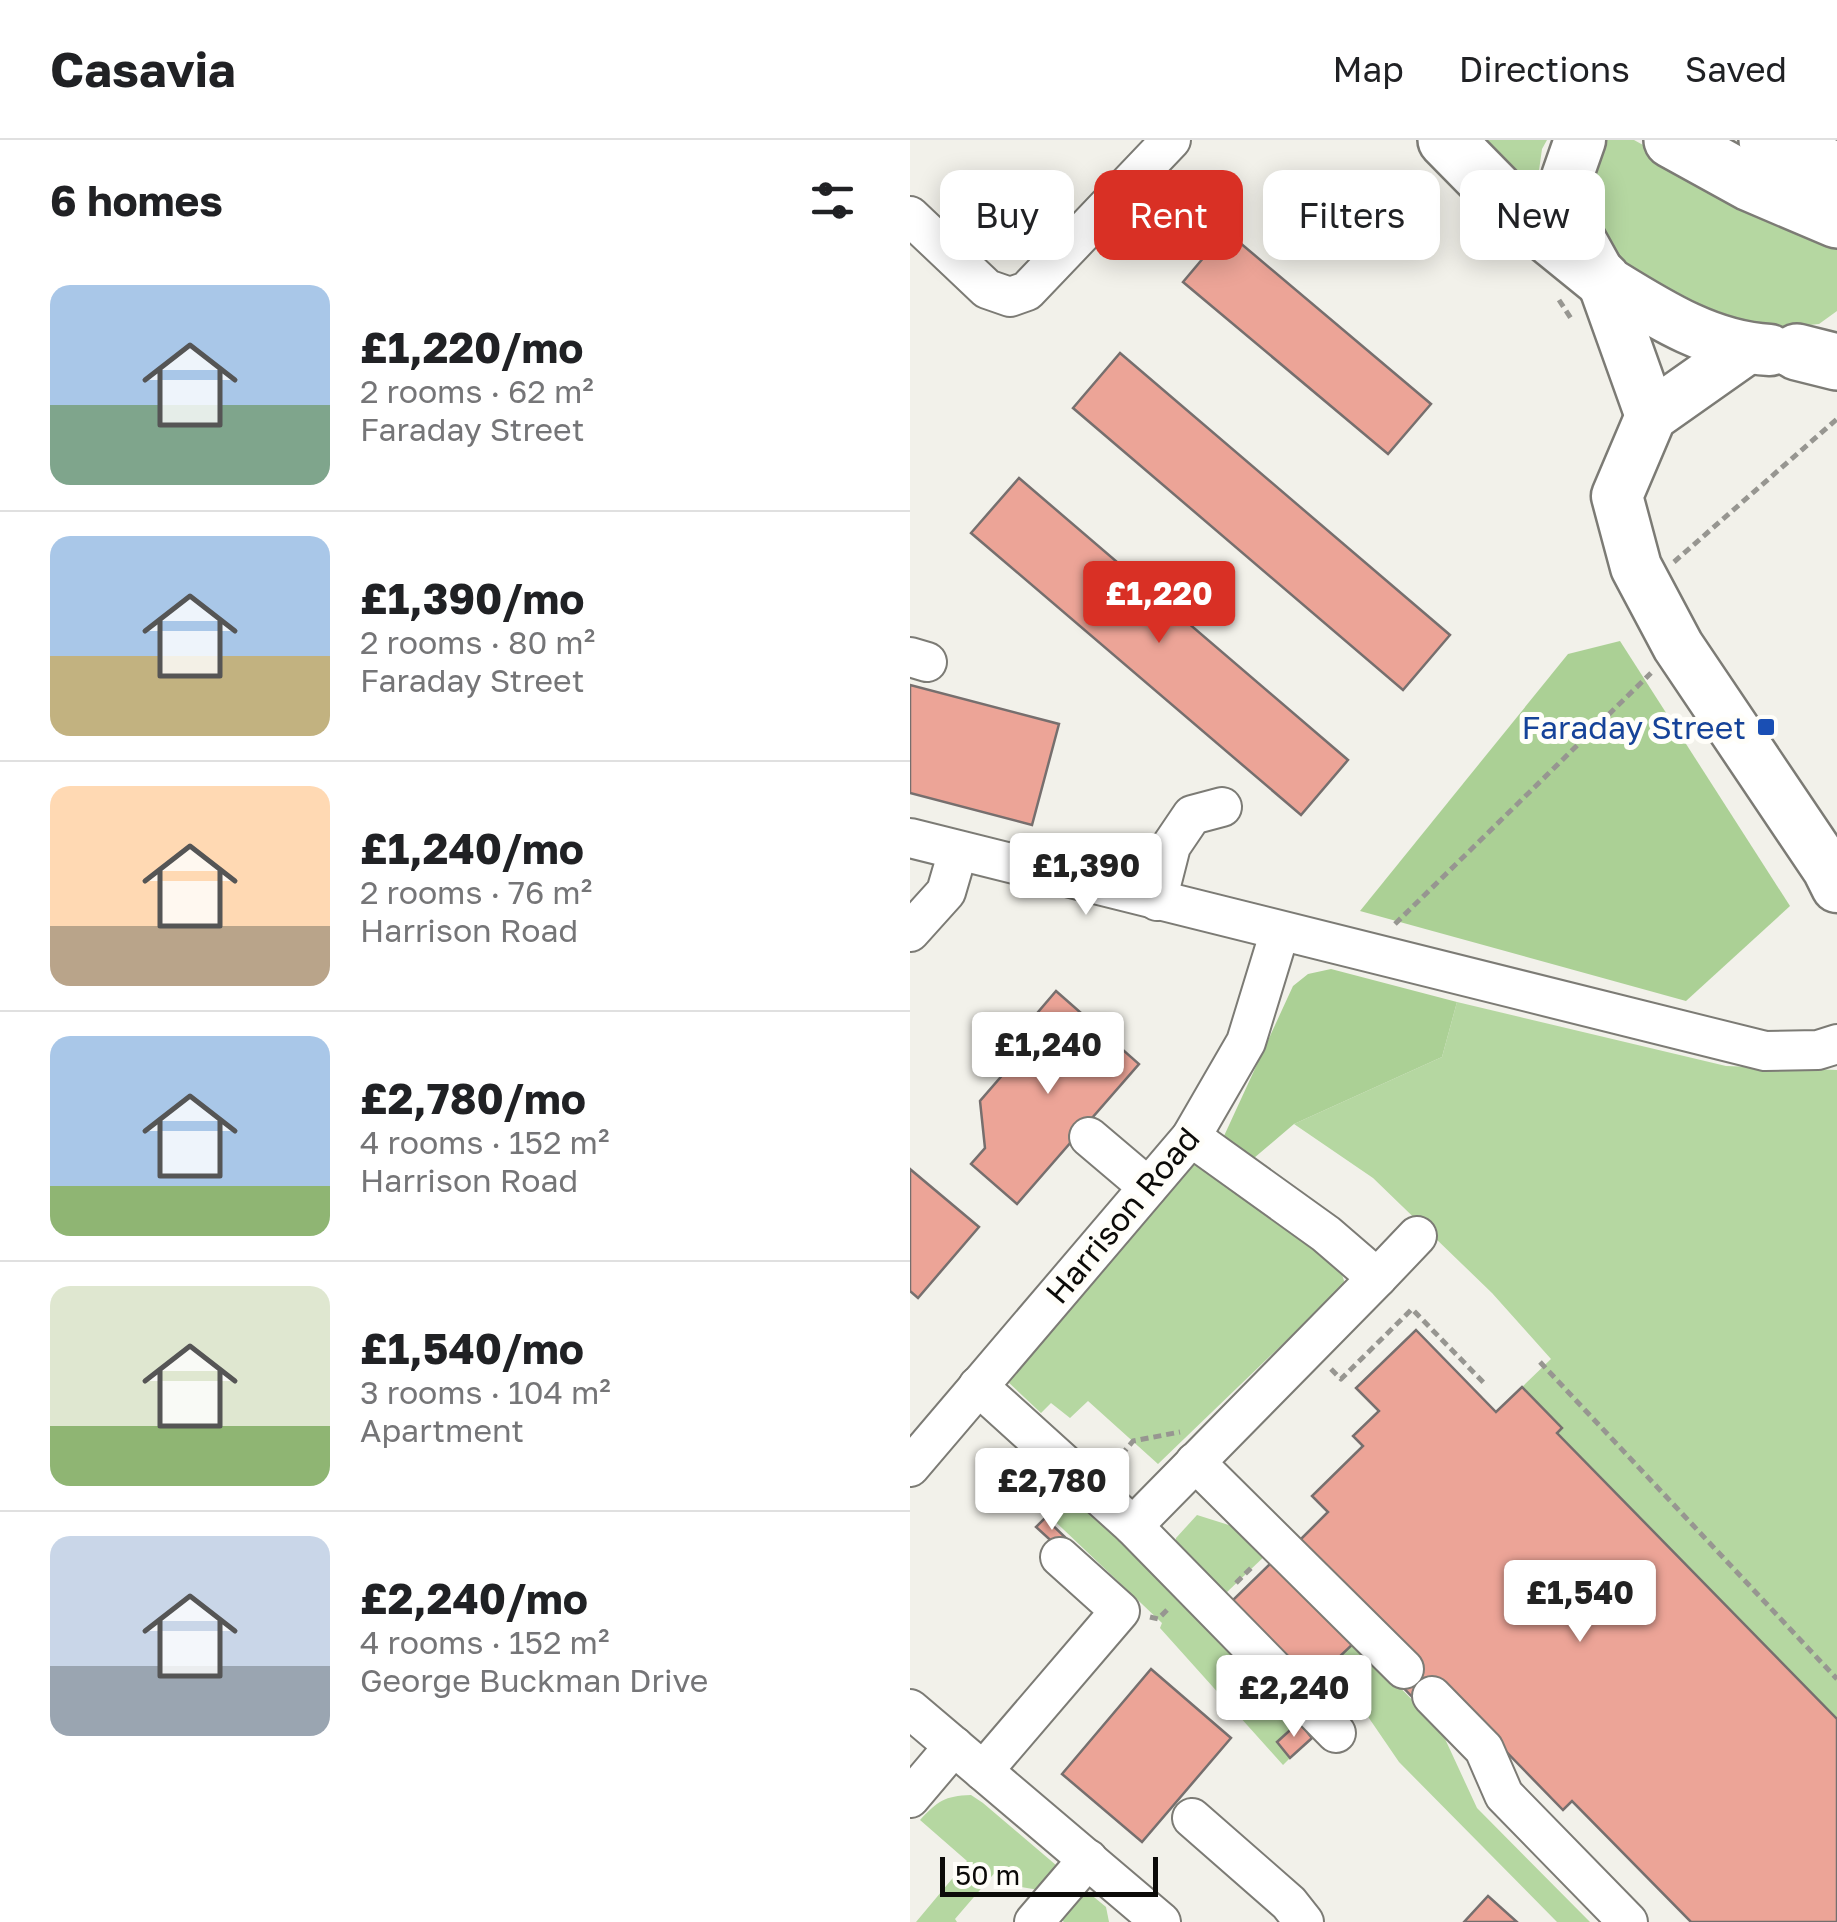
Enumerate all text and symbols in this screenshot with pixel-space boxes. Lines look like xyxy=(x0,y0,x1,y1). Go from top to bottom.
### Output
text: Casavia xyxy=(50,40,236,98)
text: Map xyxy=(1332,48,1404,90)
text: Directions xyxy=(1459,48,1630,90)
text: Saved xyxy=(1685,48,1787,90)
chip: Buy xyxy=(940,170,1074,260)
chip: Rent xyxy=(1094,170,1243,260)
chip: Filters xyxy=(1263,170,1440,260)
chip: New xyxy=(1460,170,1605,260)
icon: filters xyxy=(805,173,860,228)
text: 6 homes xyxy=(50,175,223,225)
text: £1,220/mo xyxy=(360,322,583,372)
icon: home xyxy=(130,325,250,445)
text: 2 rooms · 62 m² xyxy=(360,372,594,410)
text: Faraday Street xyxy=(360,410,584,448)
pin: £1,220 xyxy=(1078,561,1240,646)
text: £1,390/mo xyxy=(360,573,585,623)
text: £1,220 xyxy=(1105,574,1213,612)
icon: home xyxy=(130,576,250,696)
text: 2 rooms · 80 m² xyxy=(360,623,595,661)
text: Faraday Street xyxy=(360,661,584,699)
place label: Faraday Street xyxy=(1522,708,1746,746)
marker: Faraday Street xyxy=(1755,716,1777,738)
text: £1,240/mo xyxy=(360,823,584,873)
icon: home xyxy=(130,826,250,946)
pin: £1,390 xyxy=(1005,833,1167,918)
text: £1,390 xyxy=(1032,846,1140,884)
text: 2 rooms · 76 m² xyxy=(360,873,592,911)
text: Harrison Road xyxy=(360,911,578,949)
pin: £1,240 xyxy=(967,1012,1129,1097)
text: £1,240 xyxy=(994,1025,1102,1063)
text: £2,780/mo xyxy=(360,1073,586,1123)
icon: home xyxy=(130,1076,250,1196)
street label: Harrison Road xyxy=(1037,1119,1207,1311)
text: 4 rooms · 152 m² xyxy=(360,1123,609,1161)
text: Harrison Road xyxy=(360,1161,578,1199)
text: £1,540/mo xyxy=(360,1323,584,1373)
icon: home xyxy=(130,1326,250,1446)
text: 3 rooms · 104 m² xyxy=(360,1373,611,1411)
text: Apartment xyxy=(360,1411,524,1449)
pin: £2,780 xyxy=(971,1448,1133,1533)
text: £2,780 xyxy=(997,1461,1107,1499)
pin: £1,540 xyxy=(1499,1560,1661,1645)
text: £2,240/mo xyxy=(360,1573,588,1623)
text: £1,540 xyxy=(1526,1573,1634,1611)
icon: home xyxy=(130,1576,250,1696)
text: 4 rooms · 152 m² xyxy=(360,1623,609,1661)
pin: £2,240 xyxy=(1213,1655,1375,1740)
text: George Buckman Drive xyxy=(360,1661,708,1699)
text: £2,240 xyxy=(1238,1668,1350,1706)
scale bar xyxy=(940,1852,1158,1896)
text: 50 m xyxy=(955,1858,1020,1891)

